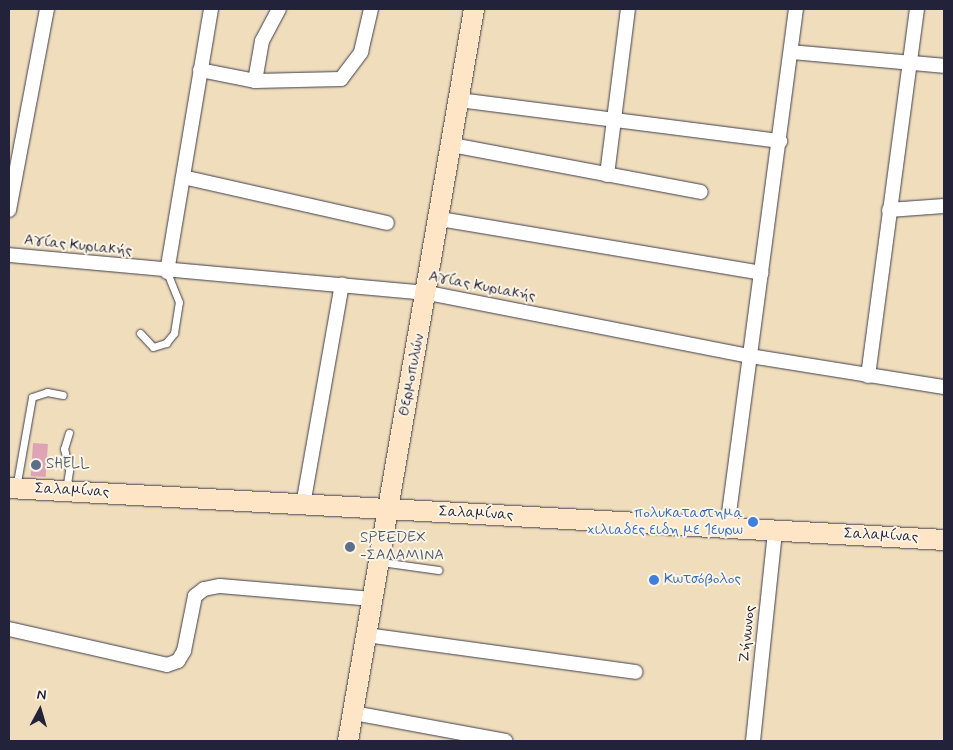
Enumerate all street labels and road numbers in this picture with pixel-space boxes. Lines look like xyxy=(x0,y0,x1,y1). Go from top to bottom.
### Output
street label: Αγίας Κυριακής xyxy=(23,231,133,261)
street label: Αγίας Κυριακής xyxy=(427,268,537,306)
street label: Θερμοπυλών xyxy=(395,332,429,418)
street label: Σαλαμίνας xyxy=(34,480,110,502)
street label: Σαλαμίνας xyxy=(438,503,514,525)
street label: Σαλαμίνας xyxy=(843,525,919,547)
street label: Ζήνωνος xyxy=(736,604,760,664)

